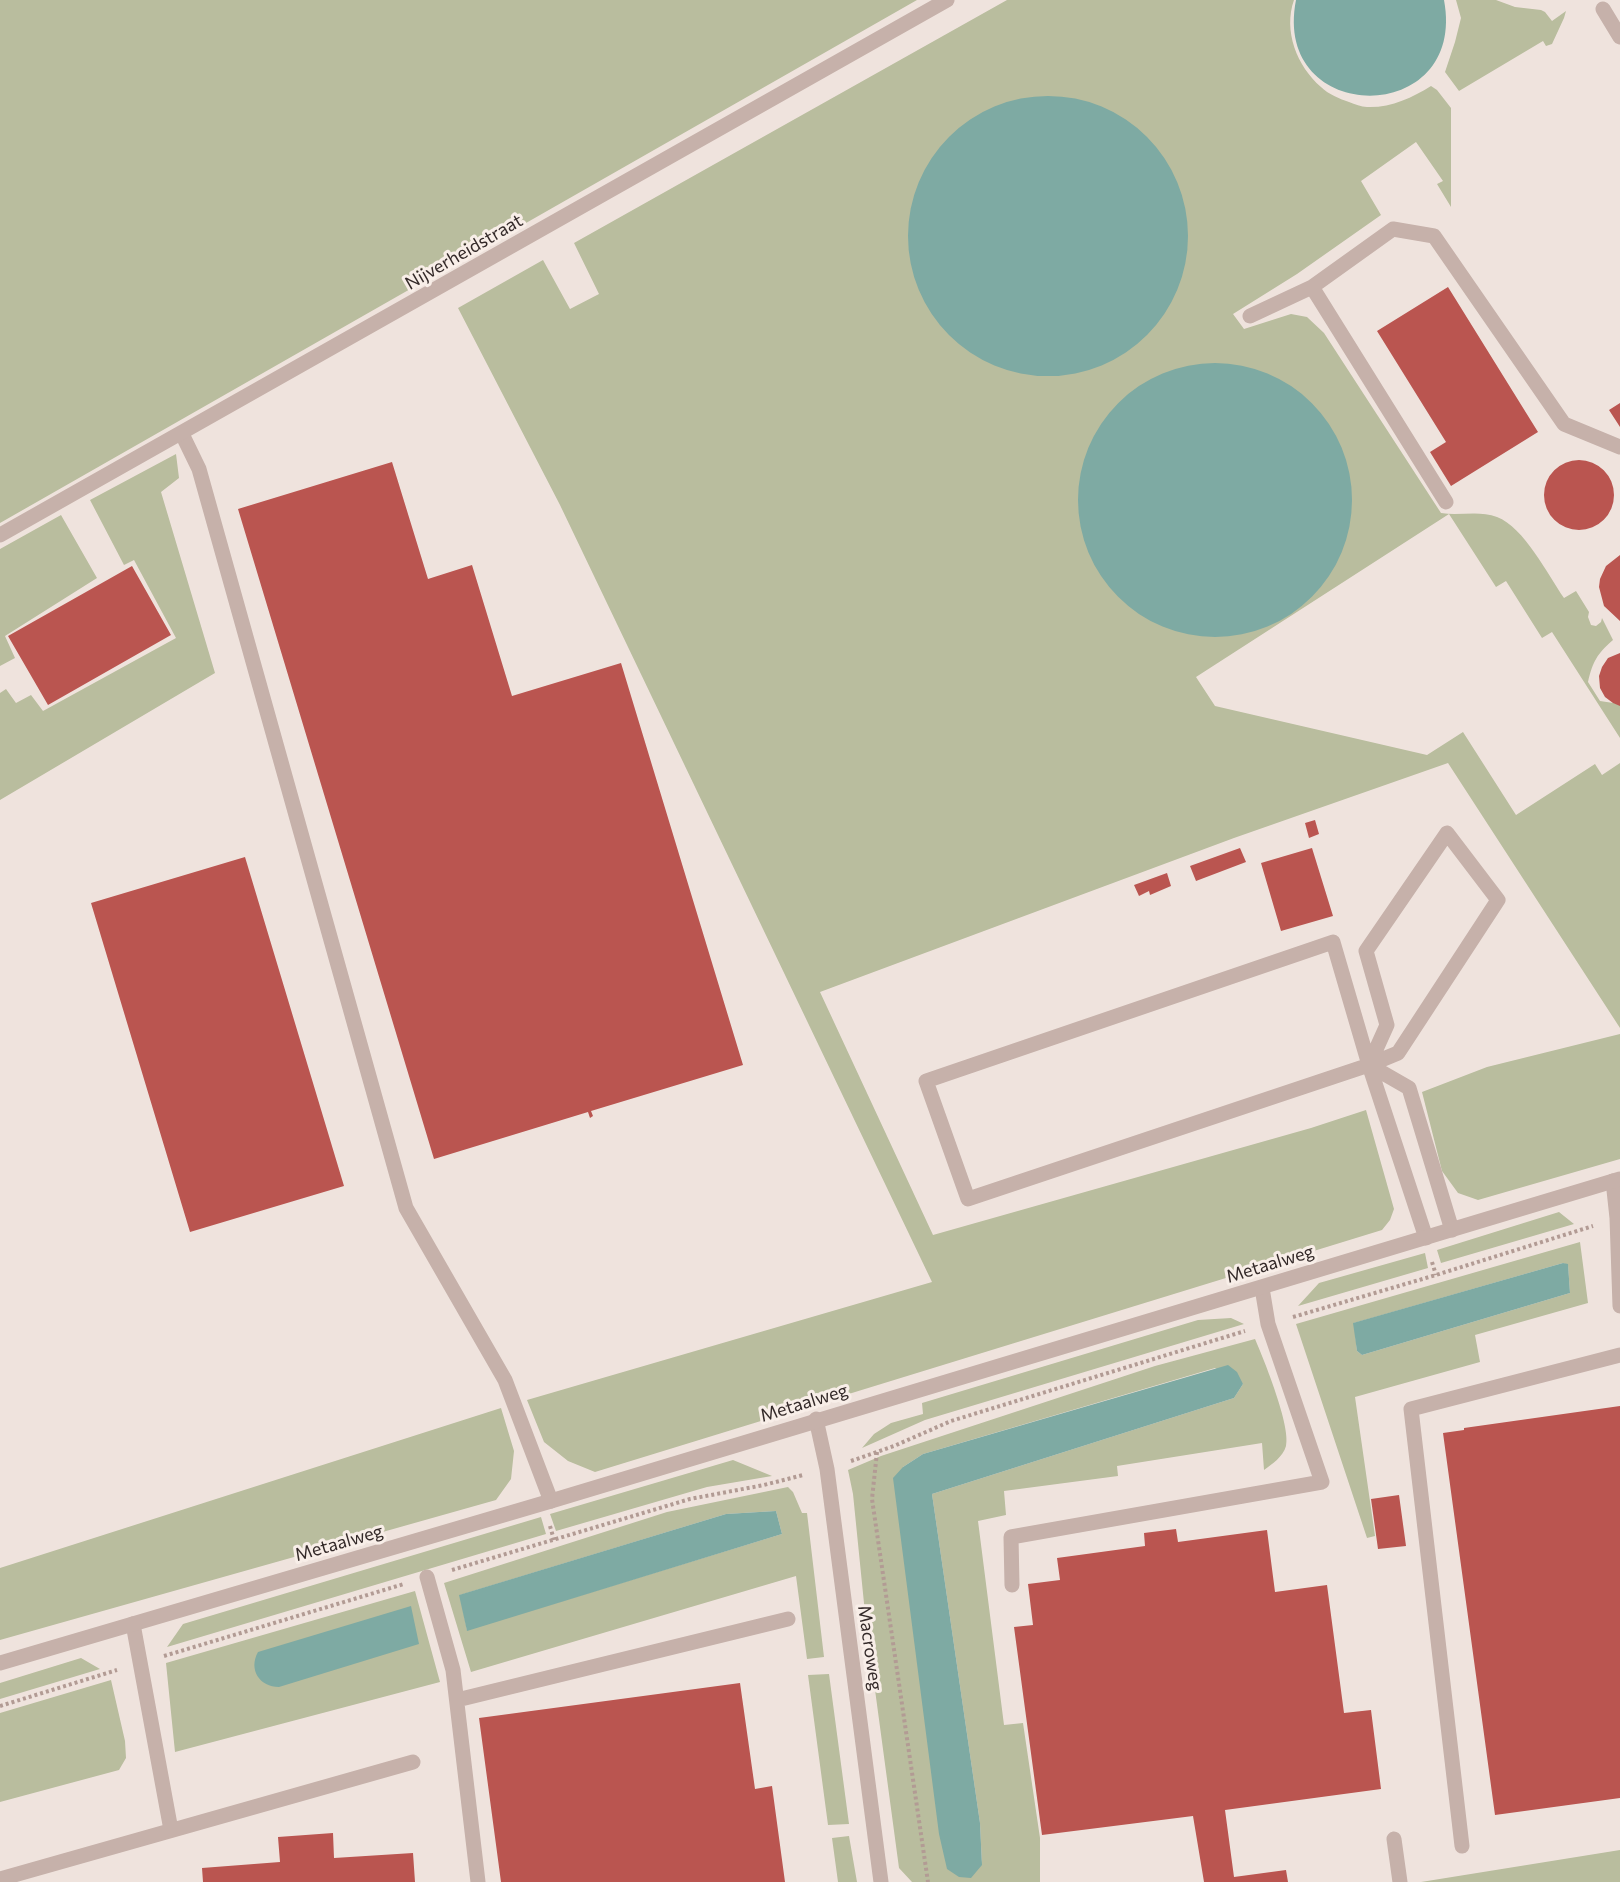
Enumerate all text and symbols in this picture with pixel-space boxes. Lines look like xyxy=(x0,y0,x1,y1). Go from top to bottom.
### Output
street label: Nijverheidstraat xyxy=(401,210,527,294)
street label: Metaalweg xyxy=(1223,1240,1317,1288)
street label: Metaalweg xyxy=(757,1379,851,1427)
street label: Metaalweg xyxy=(292,1520,386,1566)
street label: Macroweg xyxy=(853,1604,887,1692)

